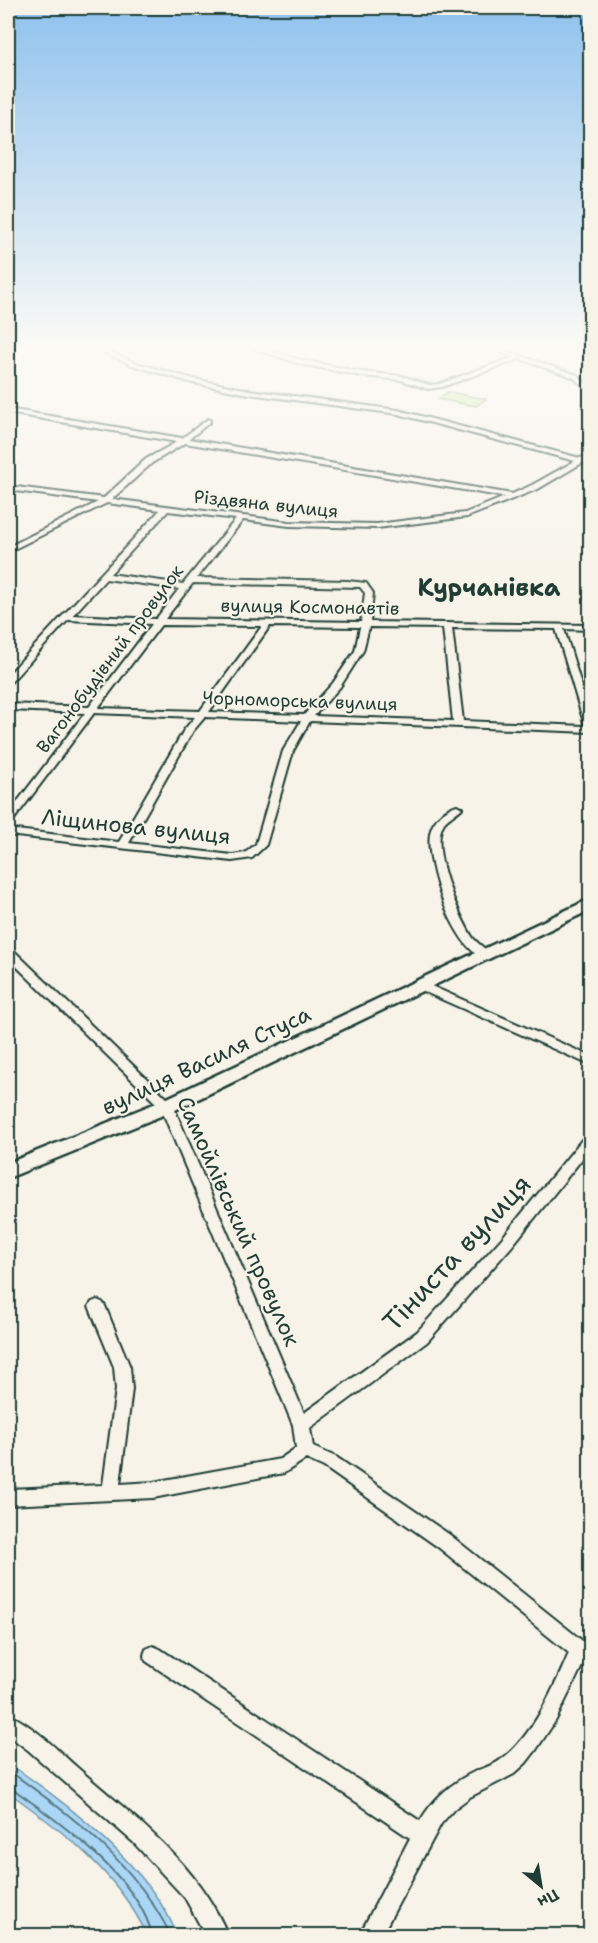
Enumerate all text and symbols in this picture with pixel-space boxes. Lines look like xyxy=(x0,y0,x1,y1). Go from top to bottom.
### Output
street label: Різдвяна вулиця xyxy=(193,484,339,524)
street label: Вагонобудівний провулок xyxy=(31,560,189,758)
district label: Курчанівка xyxy=(418,572,561,604)
street label: вулиця Космонавтів xyxy=(220,593,400,621)
street label: Чорноморська вулиця xyxy=(202,686,398,716)
street label: Ліщинова вулиця xyxy=(40,802,232,851)
street label: вулиця Василя Стуса xyxy=(97,999,316,1122)
street label: Самойлівський провулок xyxy=(170,1092,307,1351)
street label: Тіниста вулиця xyxy=(374,1166,539,1339)
north arrow xyxy=(511,1856,571,1916)
text: Пн xyxy=(534,1884,563,1913)

